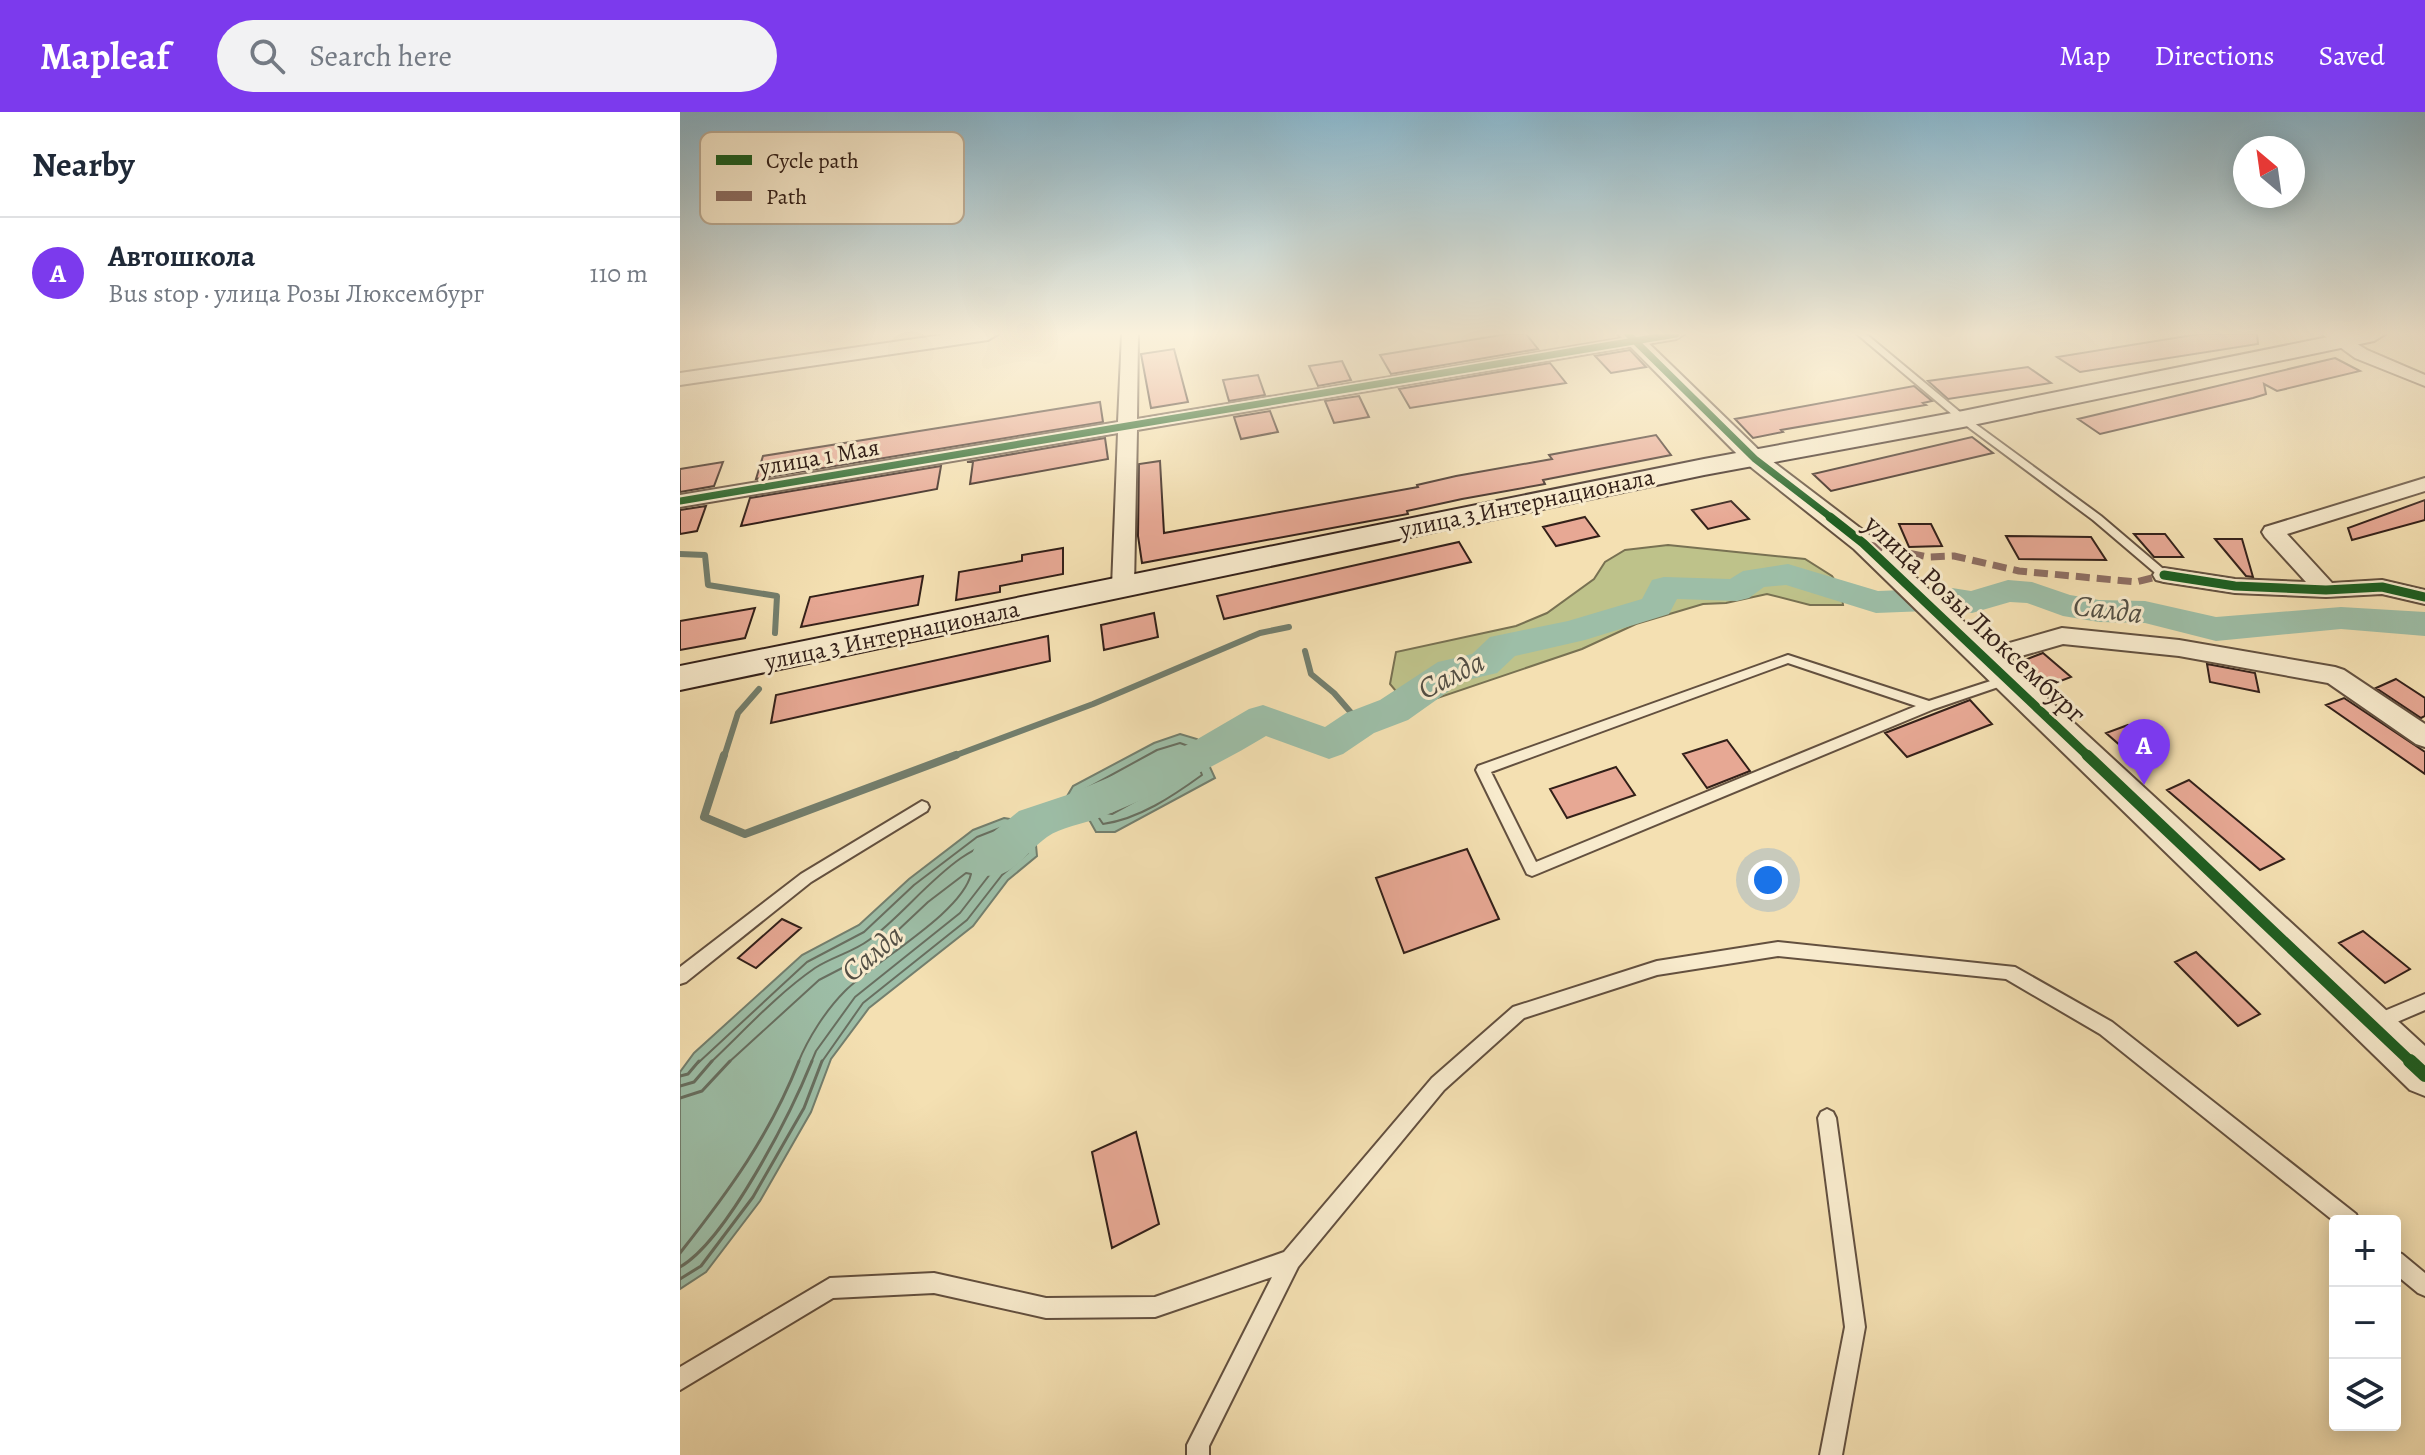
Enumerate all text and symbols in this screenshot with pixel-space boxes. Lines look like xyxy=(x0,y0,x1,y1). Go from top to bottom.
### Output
search box xyxy=(217,20,777,92)
text: Mapleaf xyxy=(40,30,169,82)
icon: search xyxy=(245,34,289,78)
text: Search here xyxy=(309,36,452,76)
text: Map xyxy=(2059,37,2110,75)
text: Directions xyxy=(2154,37,2275,75)
text: Saved xyxy=(2319,37,2385,75)
legend xyxy=(700,132,964,224)
north arrow xyxy=(2233,136,2305,208)
text: Nearby xyxy=(32,141,135,188)
text: Cycle path xyxy=(766,146,859,176)
text: Path xyxy=(766,182,807,212)
text: Автошкола xyxy=(108,236,255,276)
text: A xyxy=(50,256,66,291)
text: 110 m xyxy=(590,256,648,291)
text: Bus stop · улица Розы Люксембург xyxy=(108,276,484,311)
street label: улица 1 Мая xyxy=(755,431,882,484)
street label: улица 3 Интернационала xyxy=(1396,460,1657,546)
street label: улица Розы Люксембург xyxy=(1855,505,2094,732)
water label: Салда xyxy=(2071,585,2145,633)
street label: улица 3 Интернационала xyxy=(761,592,1022,678)
water label: Салда xyxy=(1411,641,1491,709)
pin: A xyxy=(2118,719,2170,785)
your location xyxy=(1748,860,1788,900)
water label: Салда xyxy=(832,915,912,991)
map controls xyxy=(2329,1215,2401,1431)
button: + xyxy=(2329,1215,2401,1287)
button: − xyxy=(2329,1287,2401,1359)
button: layers xyxy=(2329,1359,2401,1431)

